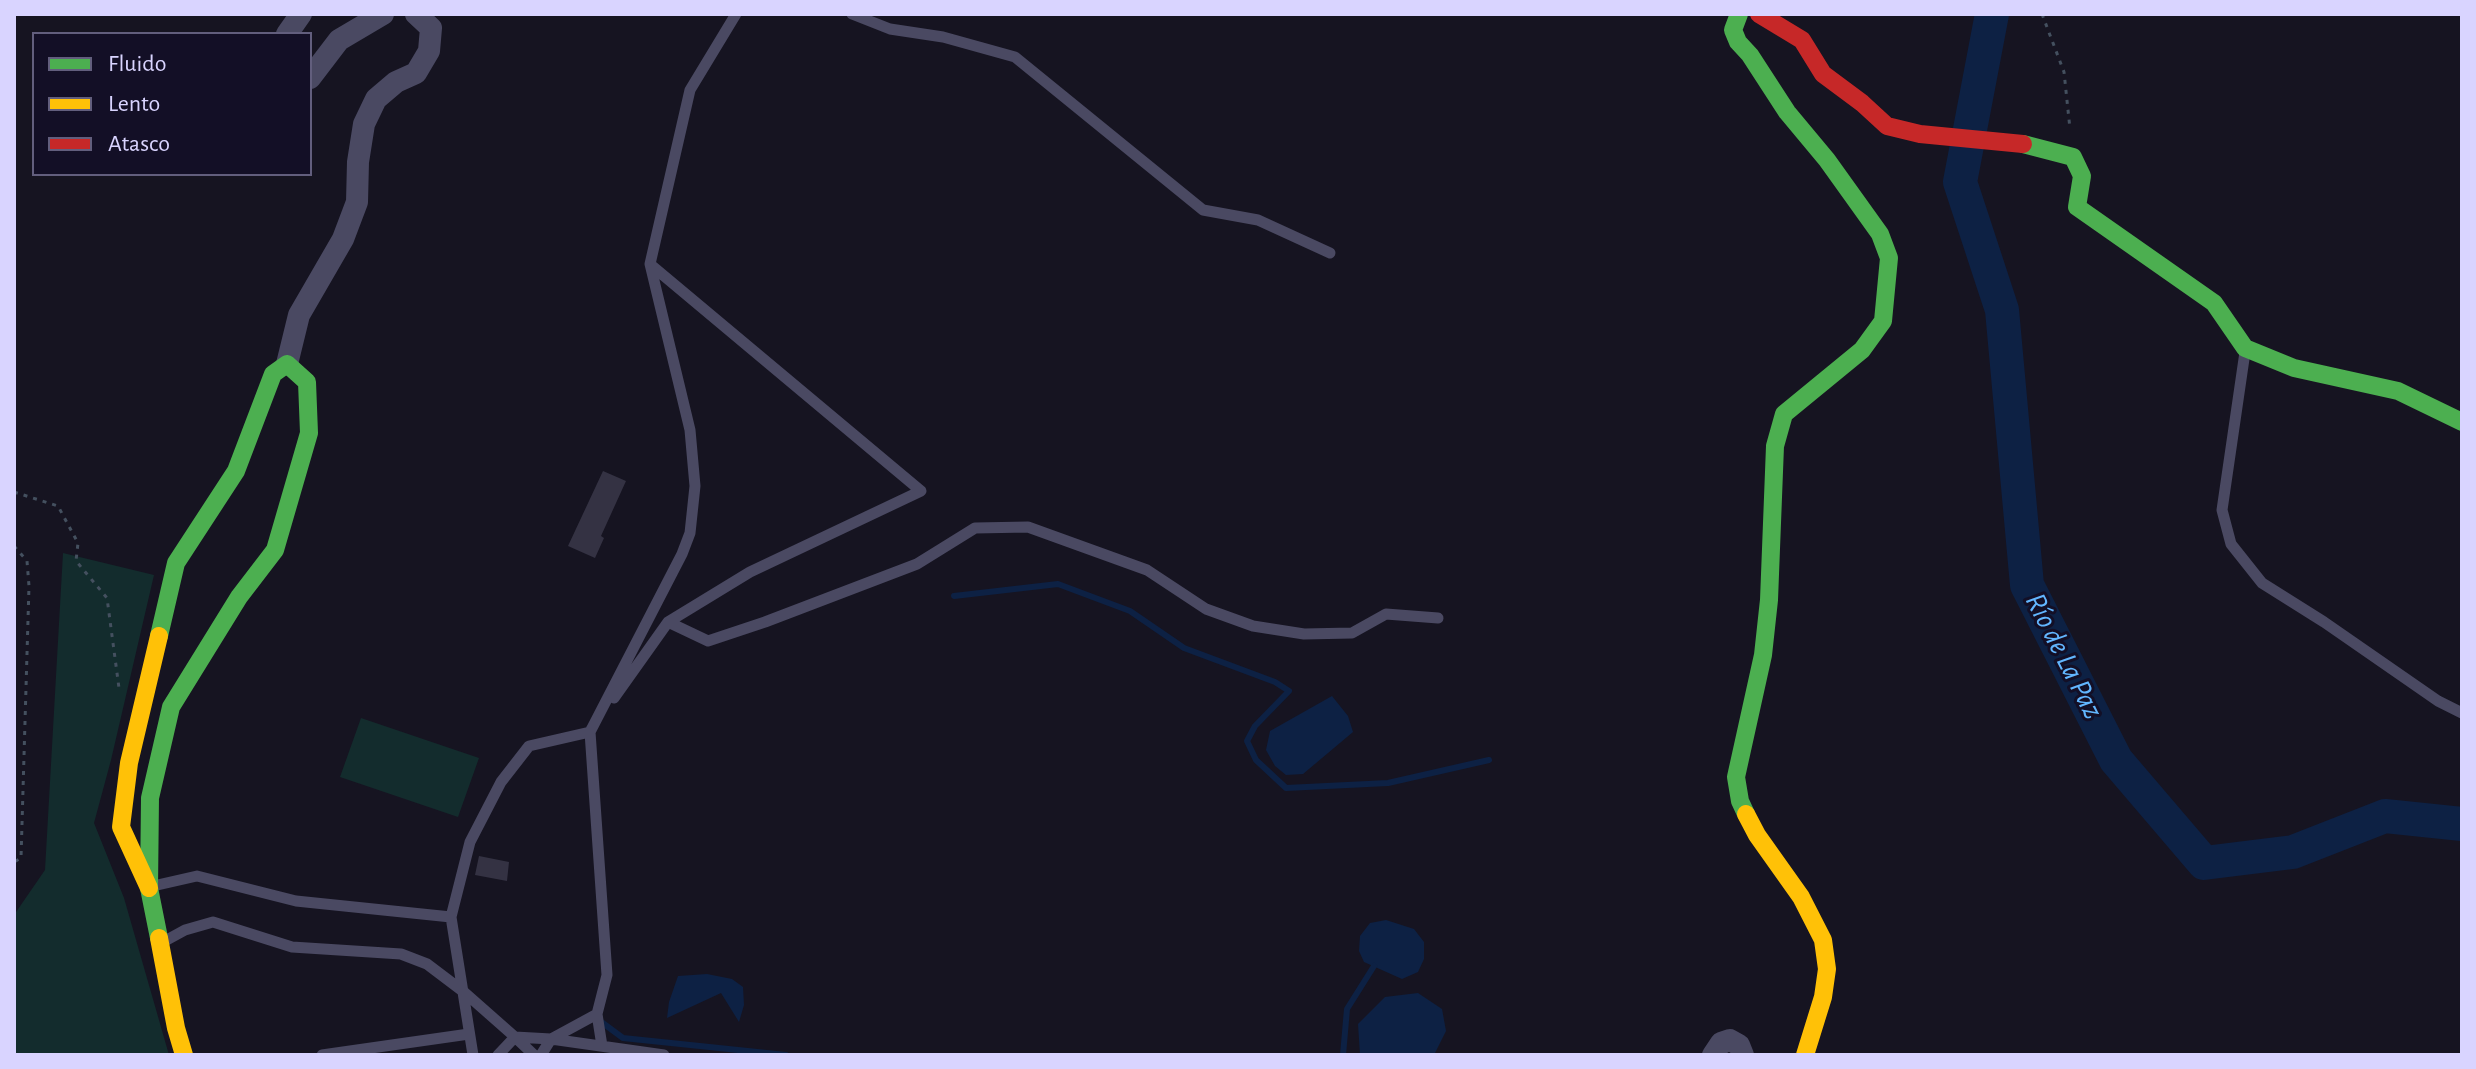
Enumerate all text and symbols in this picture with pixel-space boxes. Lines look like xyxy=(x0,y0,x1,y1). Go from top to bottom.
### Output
legend xyxy=(32,32,312,176)
text: Fluido xyxy=(108,52,167,76)
text: Lento xyxy=(108,92,160,116)
text: Atasco xyxy=(108,132,170,156)
water label: Río de La Paz xyxy=(2017,587,2111,725)

